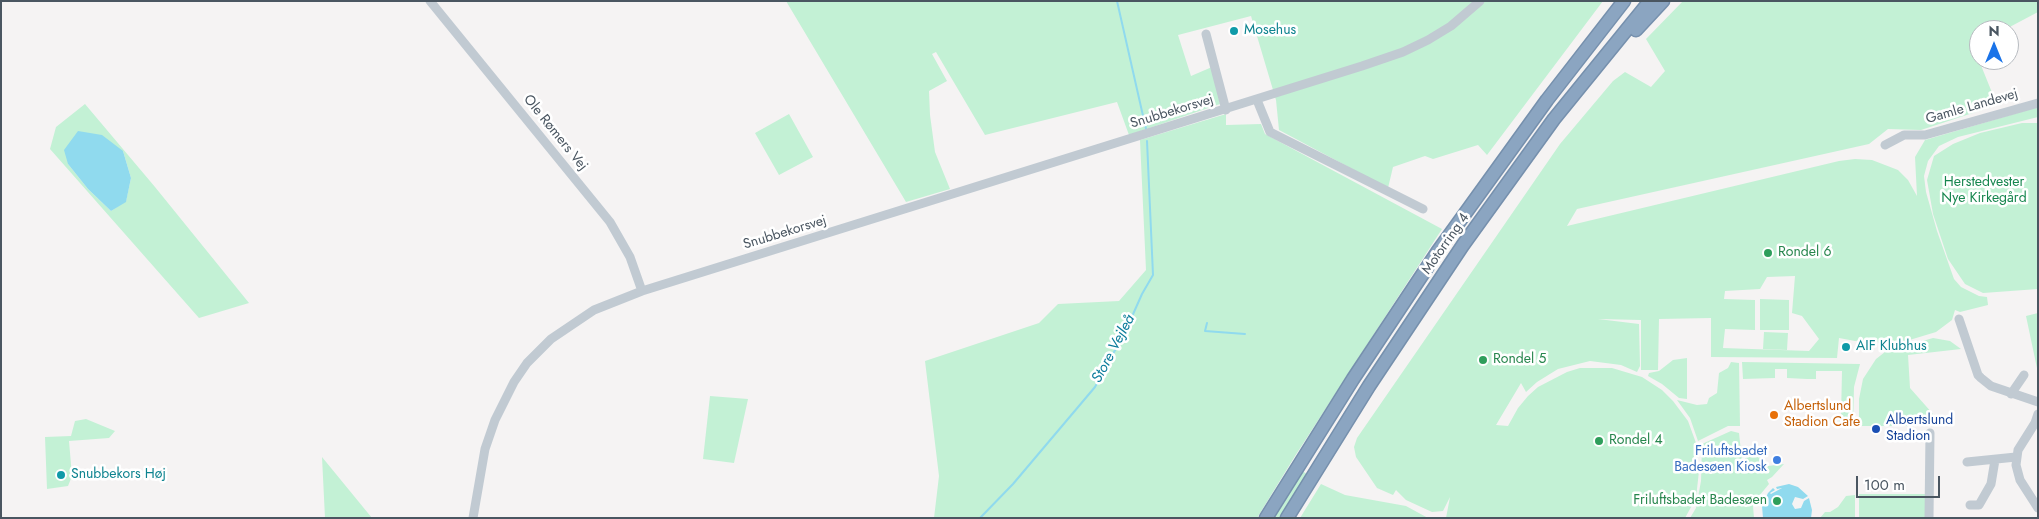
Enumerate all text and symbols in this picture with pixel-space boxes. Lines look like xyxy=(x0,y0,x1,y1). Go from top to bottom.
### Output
north arrow xyxy=(1969,20,2019,70)
text: N xyxy=(1988,21,2000,41)
place label: Mosehus xyxy=(1244,23,1296,39)
marker: Mosehus xyxy=(1228,25,1240,37)
street label: Gamle Landevej xyxy=(1924,86,2020,128)
street label: Snubbekorsvej xyxy=(1128,91,1216,133)
street label: Ole Rømers Vej xyxy=(519,92,591,174)
park label: Herstedvester Nye Kirkegård xyxy=(1941,175,2027,208)
street label: Motorring 4 xyxy=(1419,210,1473,278)
street label: Snubbekorsvej xyxy=(741,212,829,254)
place label: Rondel 6 xyxy=(1778,245,1832,261)
marker: Rondel 6 xyxy=(1762,247,1774,259)
water label: Store Vejleå xyxy=(1088,312,1140,386)
place label: AIF Klubhus xyxy=(1856,339,1927,355)
marker: AIF Klubhus xyxy=(1840,341,1852,353)
place label: Rondel 5 xyxy=(1493,352,1546,368)
marker: Rondel 5 xyxy=(1477,354,1489,366)
place label: Albertslund Stadion Cafe xyxy=(1784,399,1860,432)
marker: Albertslund Stadion Cafe xyxy=(1768,409,1780,421)
place label: Albertslund Stadion xyxy=(1886,413,1953,446)
marker: Albertslund Stadion xyxy=(1870,423,1882,435)
place label: Rondel 4 xyxy=(1609,433,1663,449)
marker: Rondel 4 xyxy=(1593,435,1605,447)
place label: Friluftsbadet Badesøen Kiosk xyxy=(1674,444,1767,477)
marker: Friluftsbadet Badesøen Kiosk xyxy=(1771,454,1783,466)
scale bar xyxy=(1859,466,1943,498)
place label: Snubbekors Høj xyxy=(71,467,166,483)
marker: Snubbekors Høj xyxy=(55,469,67,481)
text: 100 m xyxy=(1864,474,1905,496)
place label: Friluftsbadet Badesøen xyxy=(1633,493,1767,509)
marker: Friluftsbadet Badesøen xyxy=(1771,495,1783,507)

